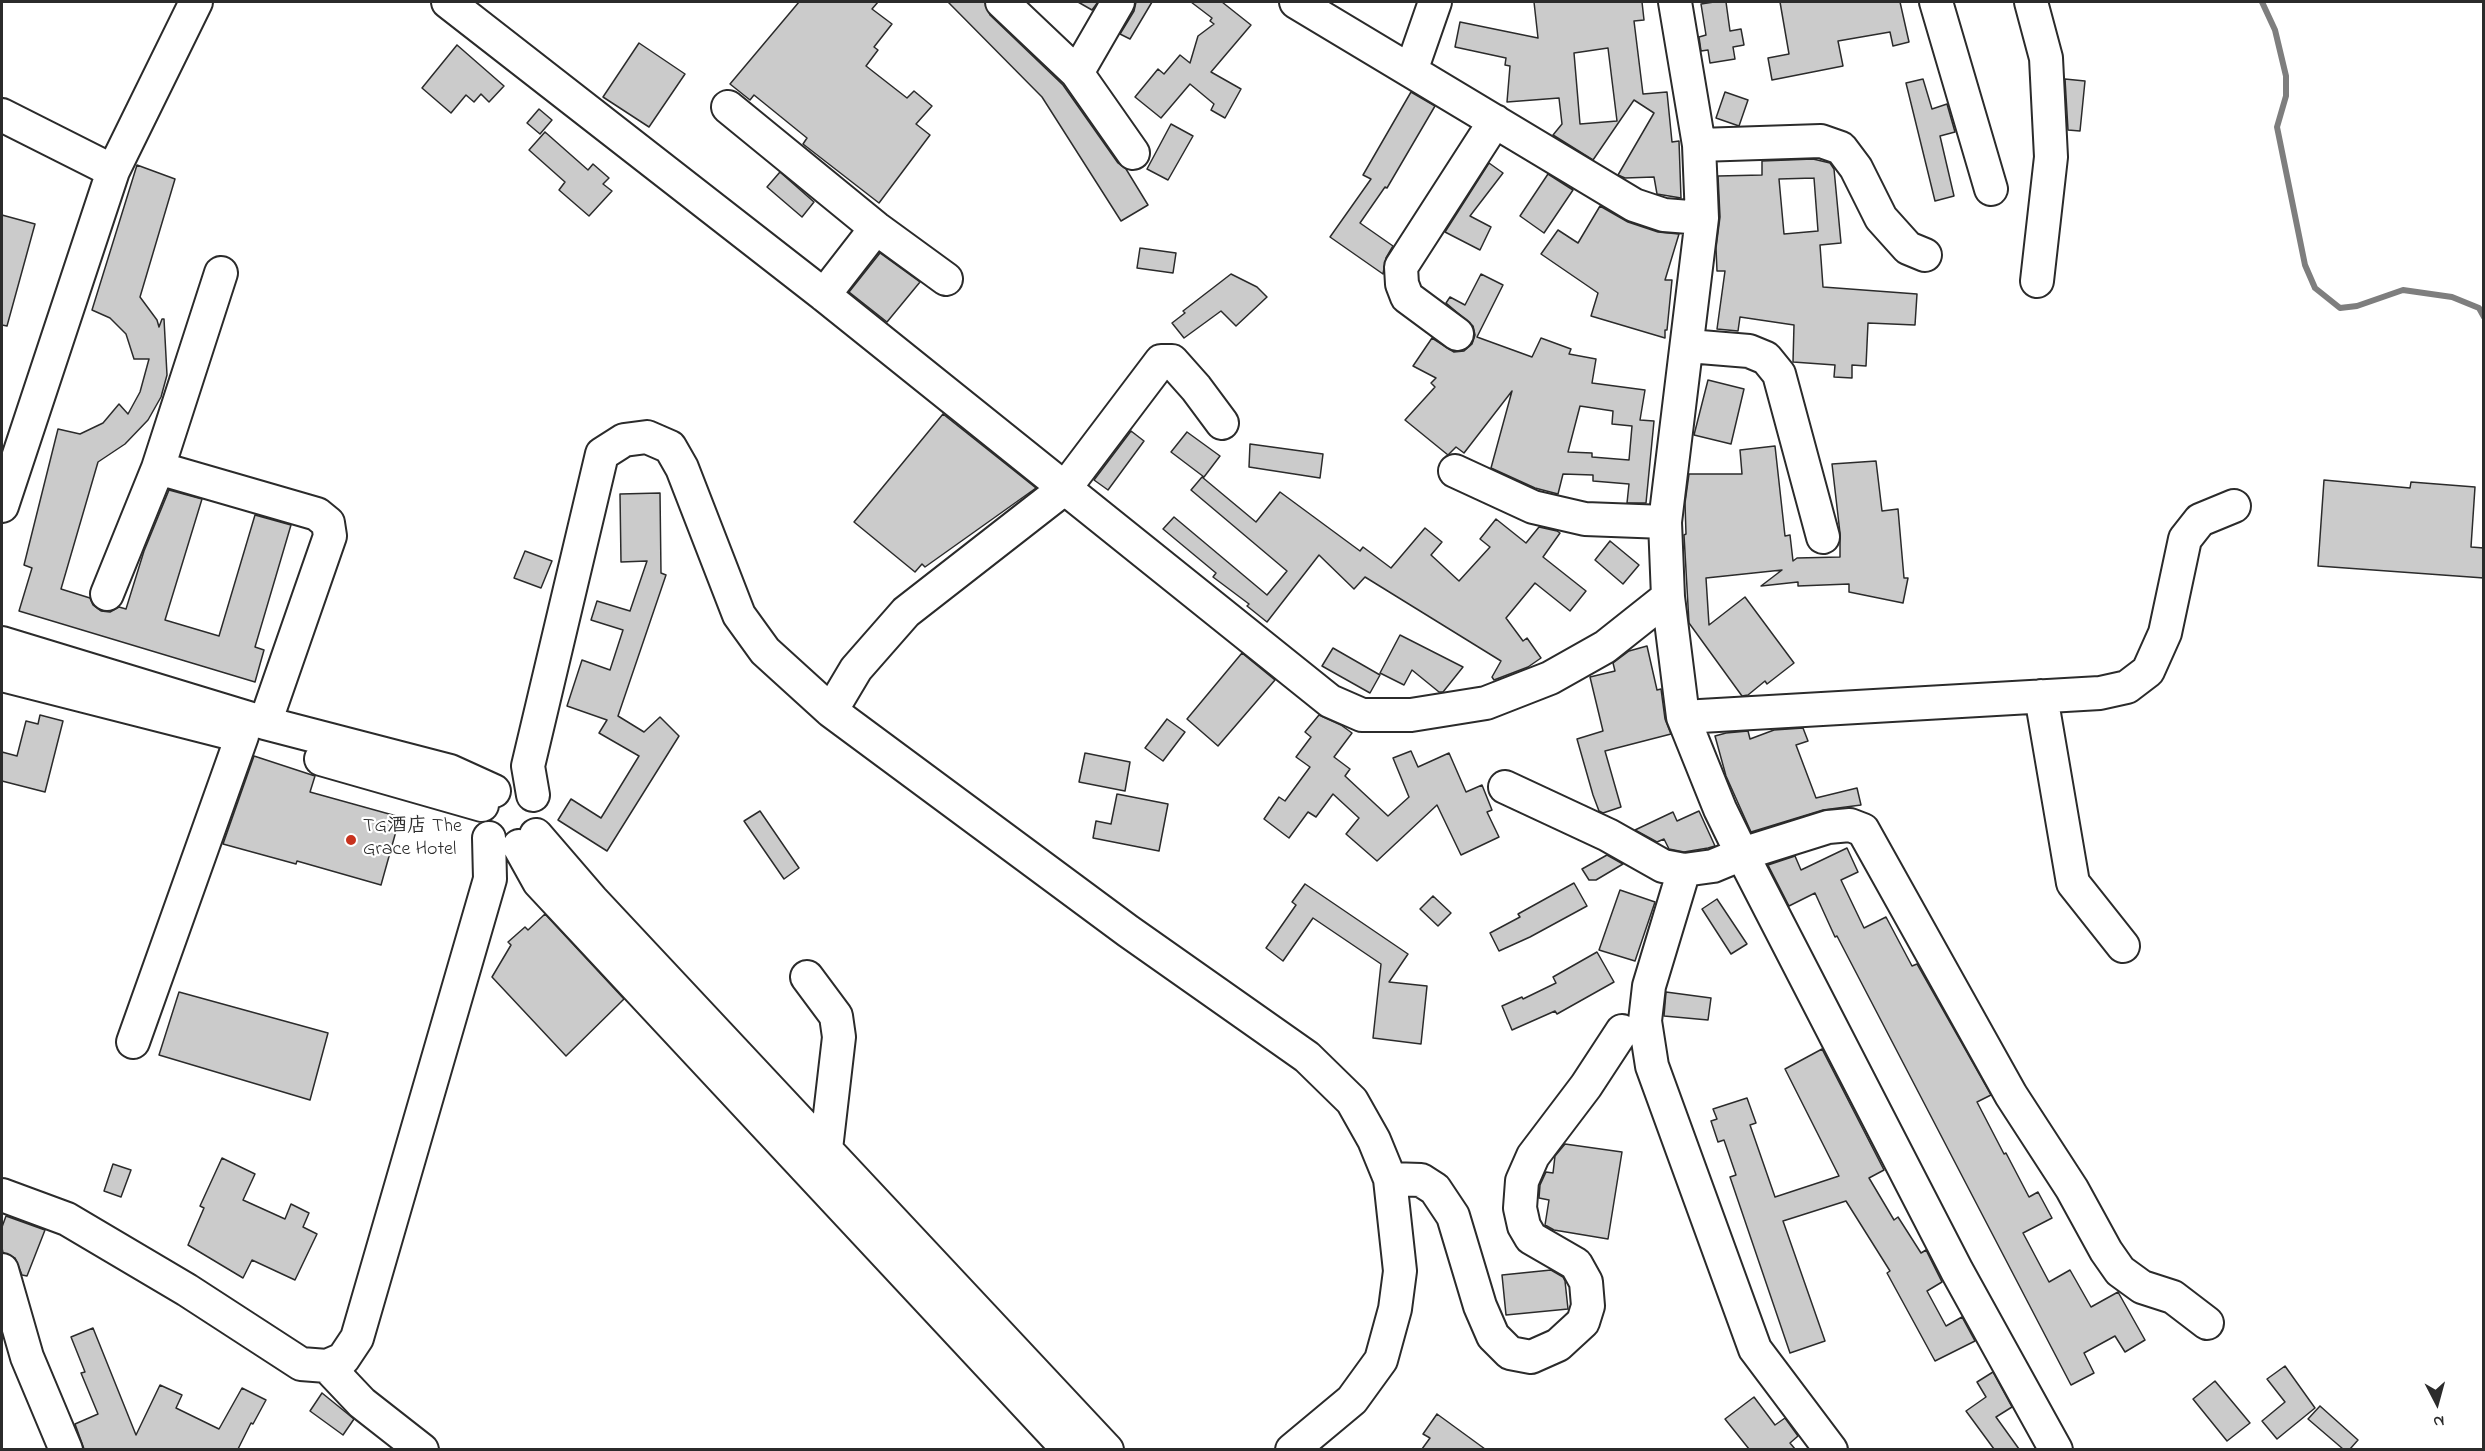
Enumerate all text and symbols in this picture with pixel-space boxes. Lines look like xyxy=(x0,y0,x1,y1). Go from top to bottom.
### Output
place label: TG酒店 The Grace Hotel xyxy=(363,816,462,863)
marker: TG酒店 The Grace Hotel xyxy=(344,833,358,847)
north arrow xyxy=(2407,1373,2467,1433)
text: N xyxy=(2432,1408,2446,1433)

